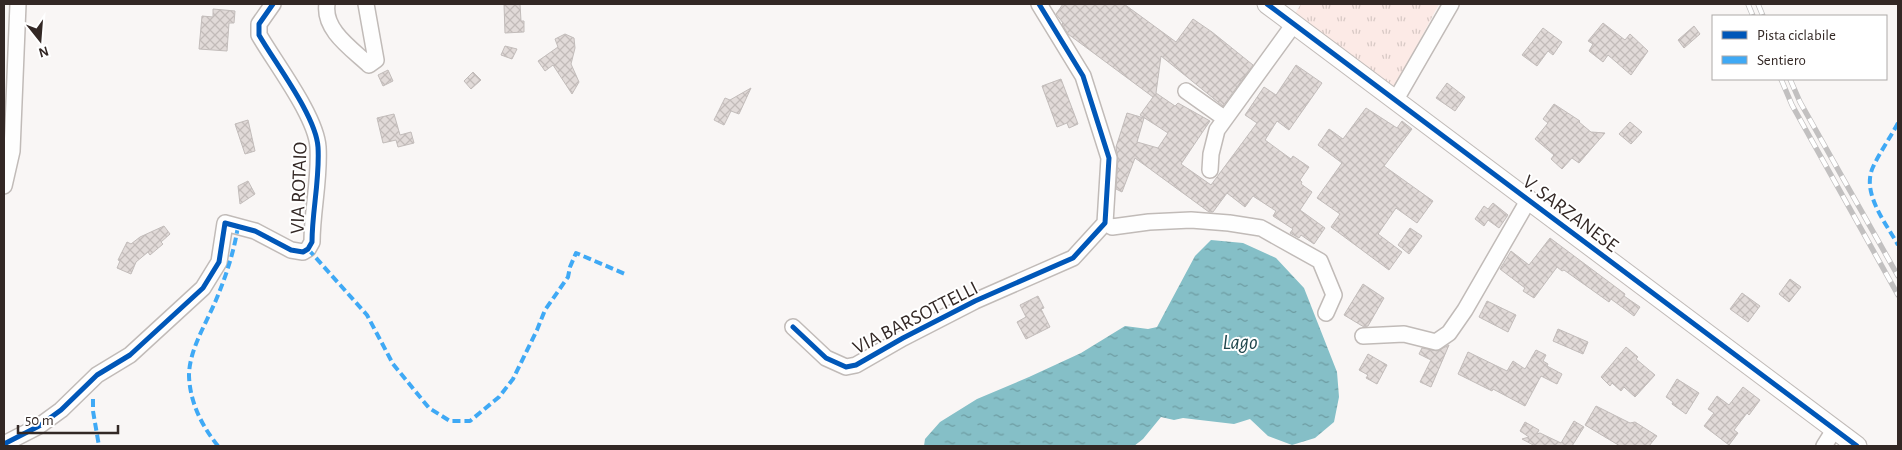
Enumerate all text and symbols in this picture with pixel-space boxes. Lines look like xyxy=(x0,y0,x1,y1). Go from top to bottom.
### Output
north arrow xyxy=(15,15,65,65)
legend xyxy=(1712,15,1887,80)
text: Pista ciclabile xyxy=(1757,28,1836,43)
text: N xyxy=(37,43,50,60)
text: Sentiero xyxy=(1757,53,1806,68)
street label: VIA ROTAIO xyxy=(287,142,311,234)
street label: V. SARZANESE xyxy=(1519,172,1622,256)
street label: VIA BARSOTTELLI xyxy=(850,278,981,358)
water label: Lago xyxy=(1222,332,1258,353)
scale bar xyxy=(18,402,118,434)
text: 50 m xyxy=(25,413,54,428)

